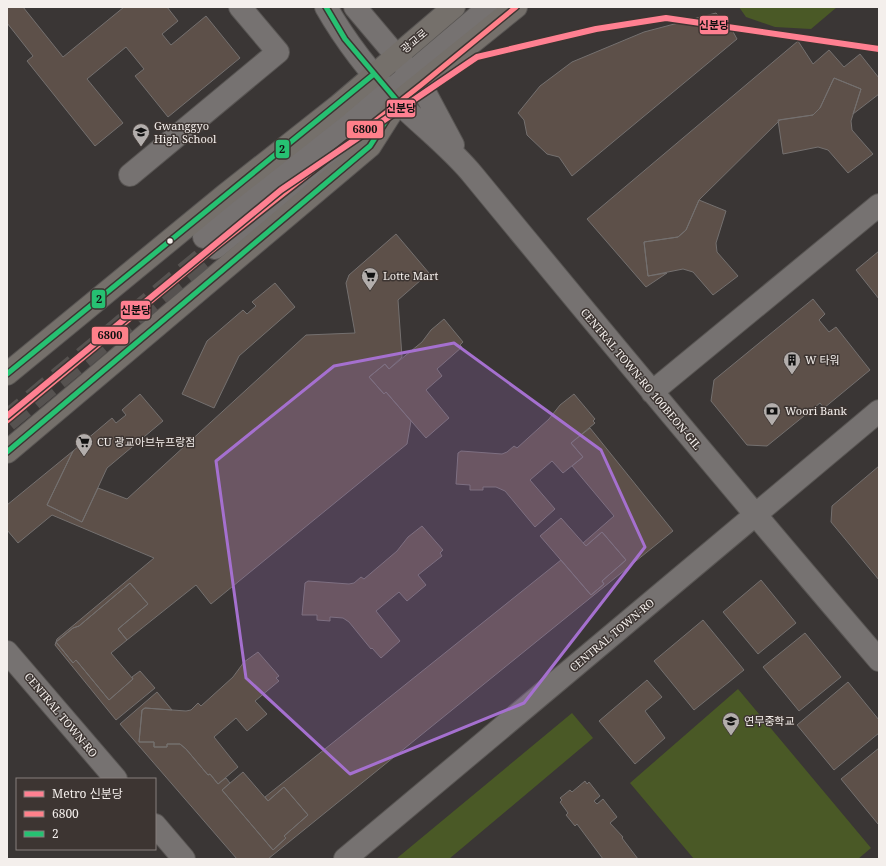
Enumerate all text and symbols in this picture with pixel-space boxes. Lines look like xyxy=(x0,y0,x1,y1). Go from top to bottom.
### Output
line badge: 신분당 xyxy=(699,15,729,35)
text: 신분당 xyxy=(699,17,729,32)
street label: 광교로 xyxy=(397,25,430,56)
line badge: 신분당 xyxy=(386,99,416,118)
text: 신분당 xyxy=(386,100,416,115)
place label: Gwanggyo High School xyxy=(154,118,217,146)
line badge: 6800 xyxy=(346,120,384,139)
text: 6800 xyxy=(353,121,377,136)
school or university icon: Gwanggyo High School xyxy=(131,122,151,147)
line badge: 2 xyxy=(275,139,290,159)
text: 2 xyxy=(279,141,285,156)
unlabelled marker xyxy=(165,236,175,246)
supermarket icon: Lotte Mart xyxy=(360,266,380,291)
place label: Lotte Mart xyxy=(383,268,438,283)
line badge: 2 xyxy=(91,289,106,309)
text: 2 xyxy=(96,291,102,306)
line badge: 신분당 xyxy=(120,300,151,320)
text: 신분당 xyxy=(121,302,151,317)
street label: CENTRAL TOWN-RO 100BEON-GIL xyxy=(578,305,705,453)
line badge: 6800 xyxy=(91,326,129,345)
text: 6800 xyxy=(98,327,122,342)
building icon: W 타워 xyxy=(782,350,802,375)
place label: W 타워 xyxy=(805,352,840,367)
bank icon: Woori Bank xyxy=(762,401,782,426)
place label: Woori Bank xyxy=(785,403,848,418)
supermarket icon: CU 광교아브뉴프랑점 xyxy=(74,432,94,457)
place label: CU 광교아브뉴프랑점 xyxy=(97,434,195,449)
street label: CENTRAL TOWN-RO xyxy=(566,595,657,675)
street label: CENTRAL TOWN-RO xyxy=(21,669,101,760)
school or university icon: 연무중학교 xyxy=(721,711,741,736)
place label: 연무중학교 xyxy=(744,713,795,728)
legend xyxy=(16,778,156,850)
text: Metro 신분당 xyxy=(52,785,123,802)
text: 6800 xyxy=(52,805,79,822)
text: 2 xyxy=(52,825,59,842)

